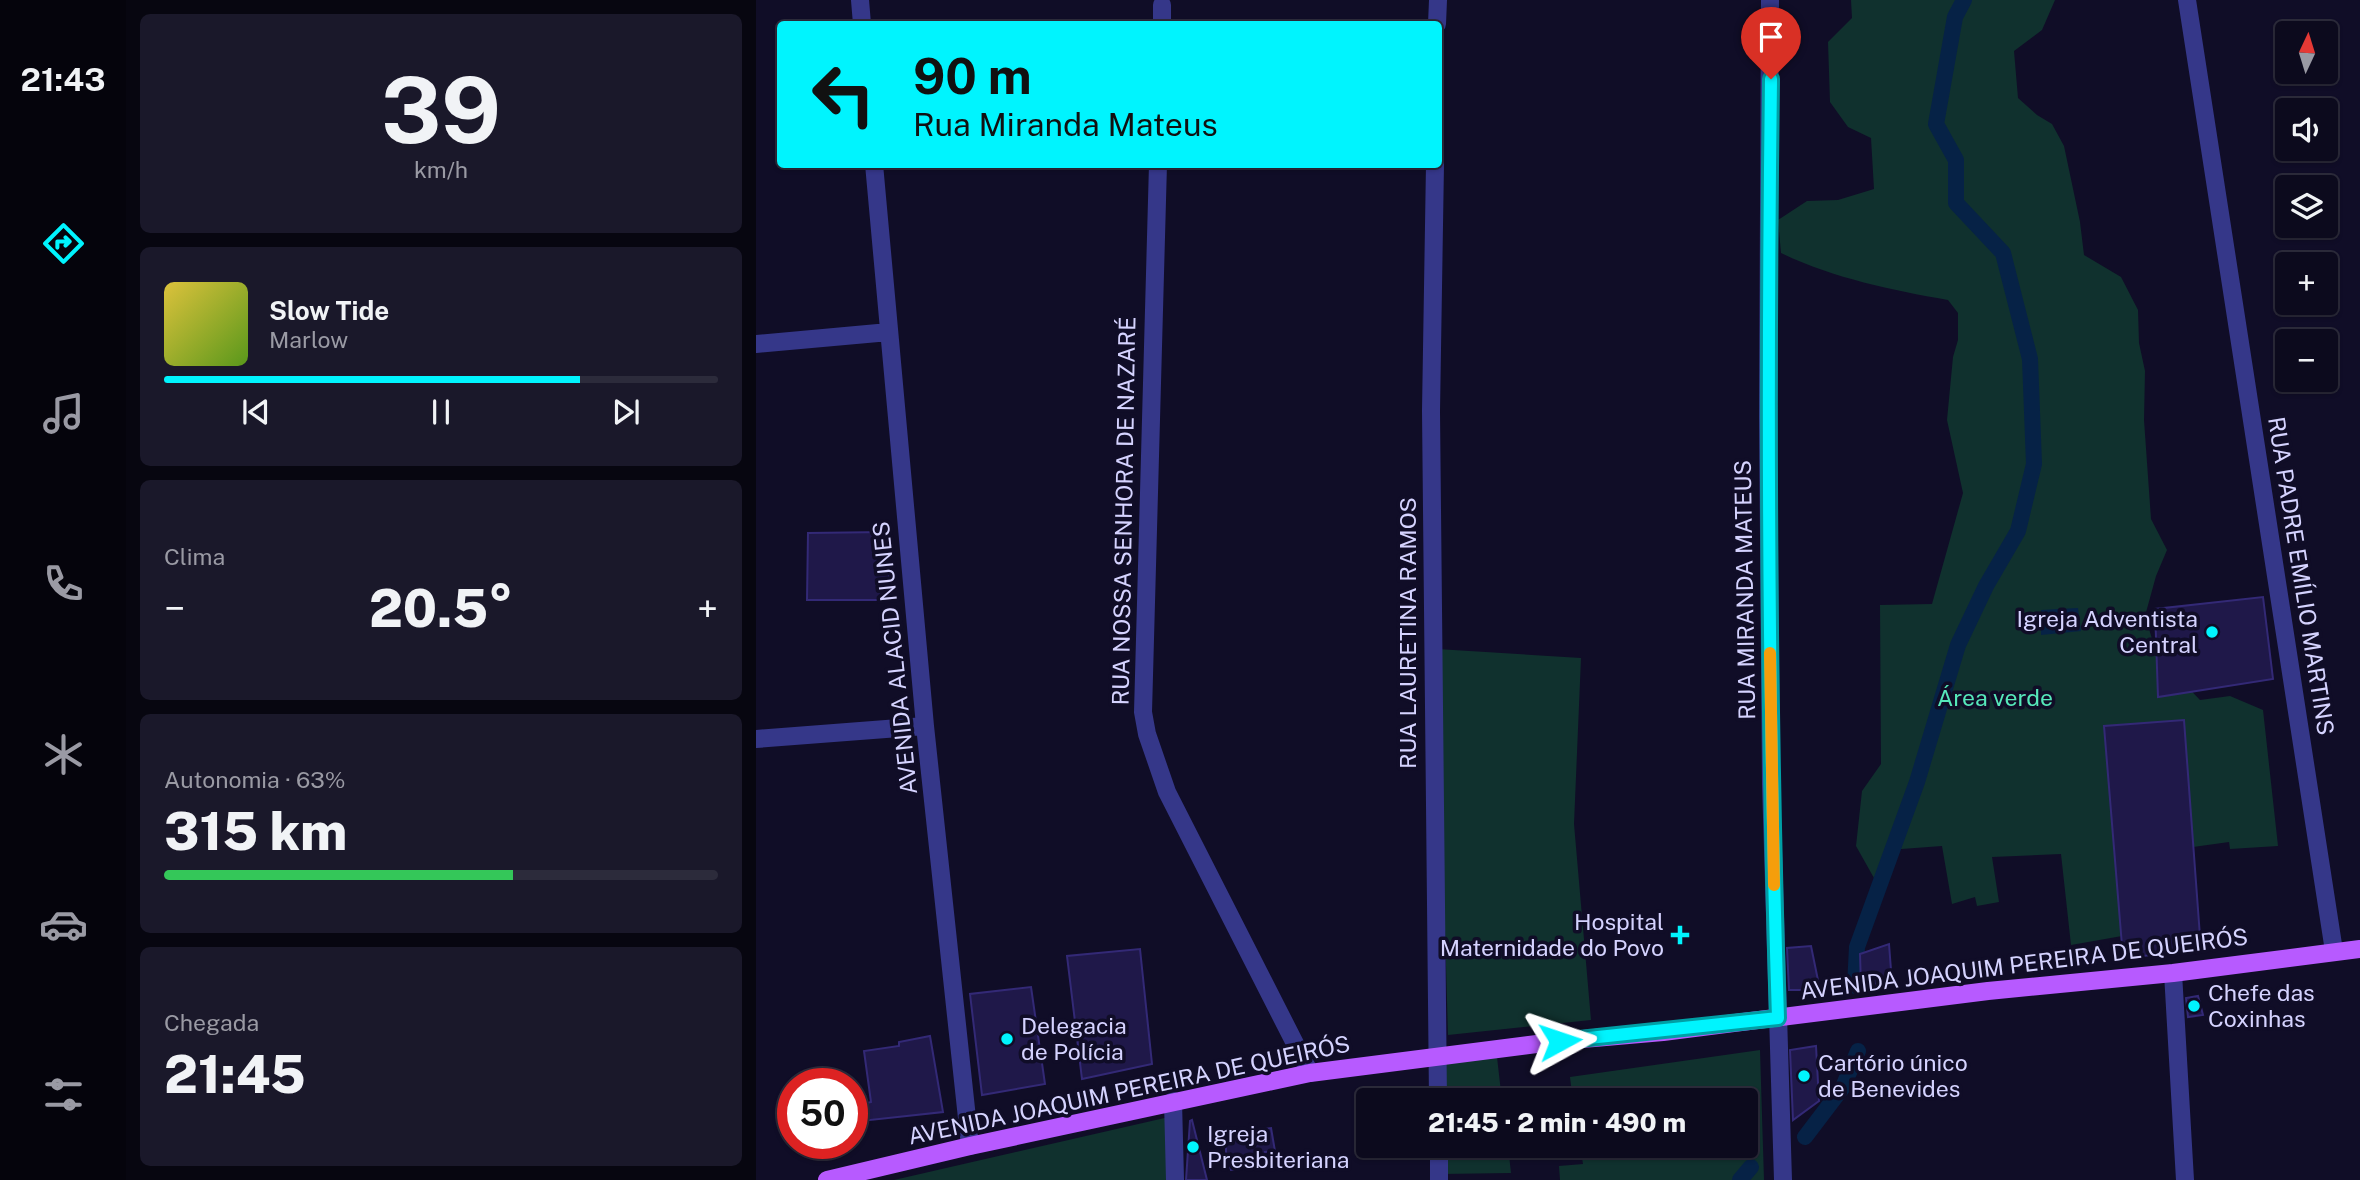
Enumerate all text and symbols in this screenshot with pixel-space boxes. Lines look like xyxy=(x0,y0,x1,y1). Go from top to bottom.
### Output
pin xyxy=(1741,7,1801,79)
icon: arrive xyxy=(1752,18,1790,56)
north arrow xyxy=(2275,21,2338,84)
map controls xyxy=(2275,21,2338,392)
text: 90 m xyxy=(913,47,1032,105)
icon: left xyxy=(798,49,889,140)
text: 39 xyxy=(381,57,501,163)
text: 21:43 xyxy=(21,61,105,98)
button: sound xyxy=(2275,98,2338,161)
text: Rua Miranda Mateus xyxy=(913,106,1218,143)
text: km/h xyxy=(414,156,468,183)
button: layers xyxy=(2275,175,2338,238)
icon: directions xyxy=(39,219,88,268)
button: + xyxy=(2275,252,2338,315)
text: Slow Tide xyxy=(269,295,389,326)
street label: RUA NOSSA SENHORA DE NAZARÉ xyxy=(1107,316,1140,706)
text: Marlow xyxy=(269,326,348,353)
button: − xyxy=(2275,329,2338,392)
icon: music xyxy=(39,389,88,438)
icon: previous xyxy=(237,393,275,431)
icon: pause xyxy=(422,393,460,431)
icon: next xyxy=(607,393,645,431)
street label: RUA PADRE EMÍLIO MARTINS xyxy=(2263,415,2340,737)
street label: RUA MIRANDA MATEUS xyxy=(1729,460,1760,720)
street label: RUA LAURETINA RAMOS xyxy=(1394,497,1421,769)
street label: AVENIDA ALACID NUNES xyxy=(867,520,922,796)
text: Clima xyxy=(164,543,225,570)
icon: phone xyxy=(39,559,88,608)
text: 20.5° xyxy=(369,578,513,639)
text: − xyxy=(164,586,185,631)
text: + xyxy=(697,586,718,631)
place label: Igreja Adventista Central xyxy=(2017,605,2198,658)
marker: Igreja Adventista Central xyxy=(2204,624,2220,640)
park label: Área verde xyxy=(1937,684,2053,711)
icon: climate xyxy=(39,730,88,779)
text: Autonomia · 63% xyxy=(164,766,345,793)
text: 315 km xyxy=(164,801,347,862)
icon: car xyxy=(39,900,88,949)
place label: Hospital Maternidade do Povo xyxy=(1440,908,1664,961)
street label: AVENIDA JOAQUIM PEREIRA DE QUEIRÓS xyxy=(1798,923,2249,1004)
marker: Hospital Maternidade do Povo xyxy=(1670,925,1690,945)
place label: Chefe das Coxinhas xyxy=(2208,979,2315,1032)
marker: Chefe das Coxinhas xyxy=(2186,998,2202,1014)
position arrow xyxy=(1523,1004,1597,1078)
text: Chegada xyxy=(164,1009,259,1036)
place label: Delegacia de Polícia xyxy=(1021,1012,1127,1065)
street label: AVENIDA JOAQUIM PEREIRA DE QUEIRÓS xyxy=(906,1029,1352,1150)
marker: Delegacia de Polícia xyxy=(999,1031,1015,1047)
text: 21:45 xyxy=(164,1044,306,1105)
place label: Cartório único de Benevides xyxy=(1818,1049,1968,1102)
speed limit sign: 50 xyxy=(777,1068,868,1159)
marker: Cartório único de Benevides xyxy=(1796,1068,1812,1084)
icon: filters xyxy=(39,1070,88,1119)
text: 21:45 · 2 min · 490 m xyxy=(1428,1107,1686,1138)
place label: Igreja Presbiteriana xyxy=(1207,1120,1349,1173)
marker: Igreja Presbiteriana xyxy=(1185,1139,1201,1155)

